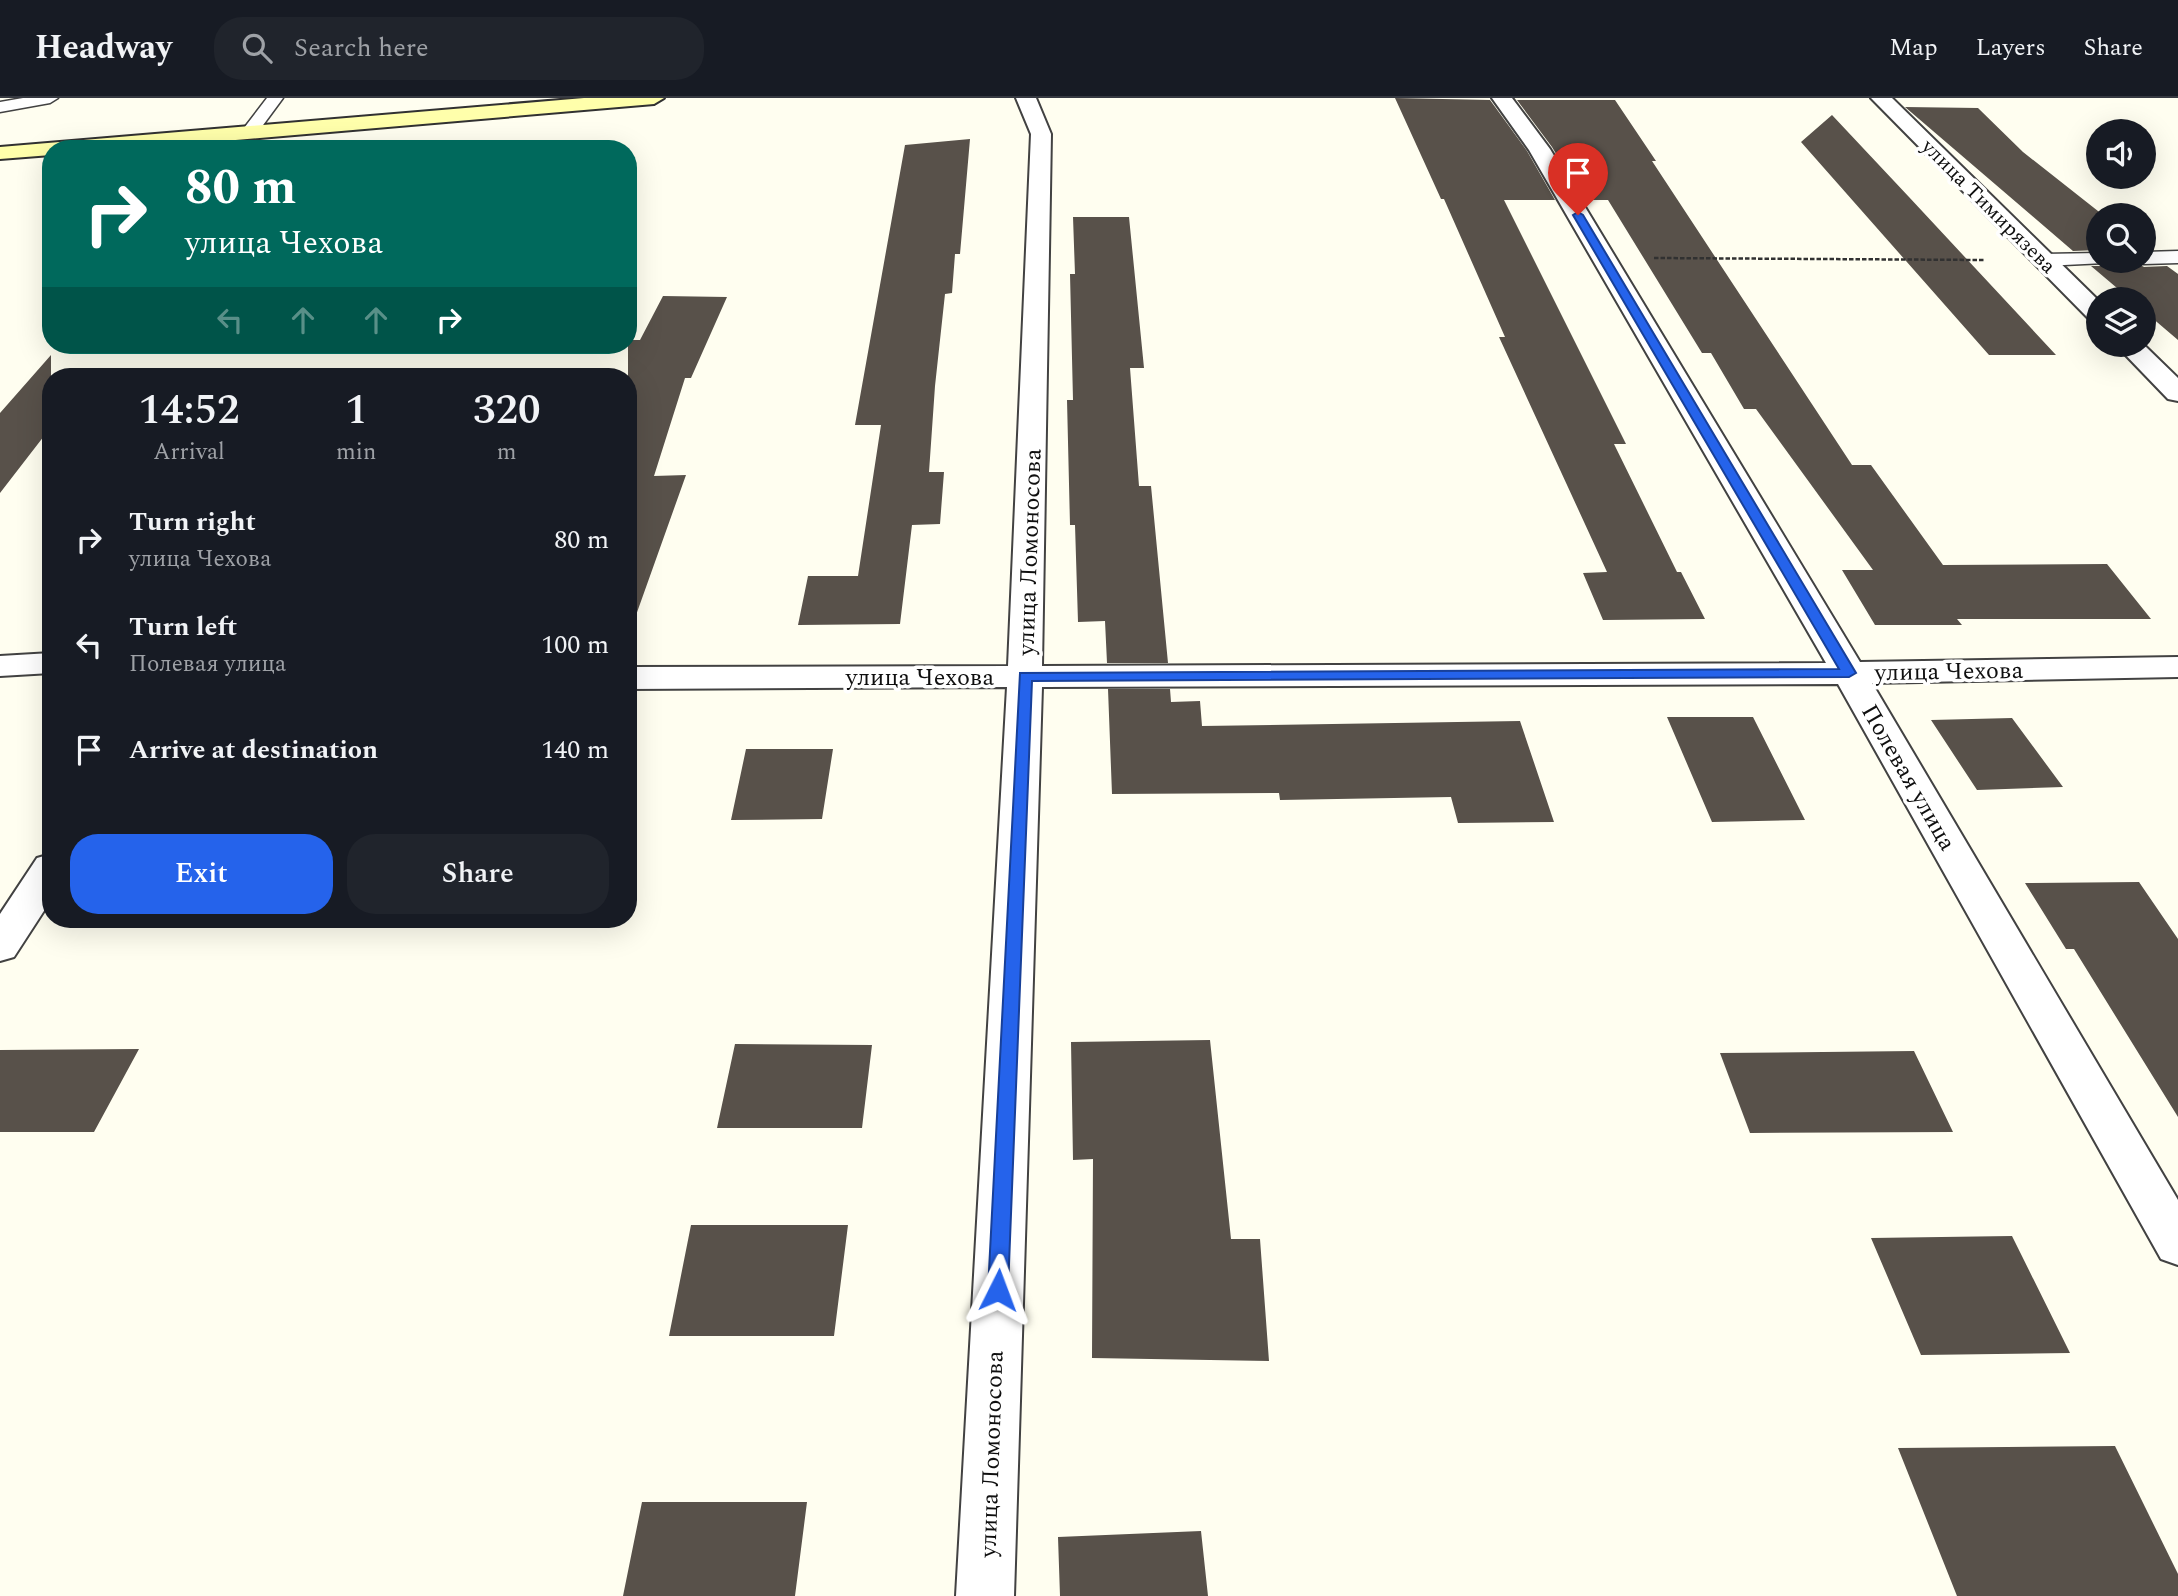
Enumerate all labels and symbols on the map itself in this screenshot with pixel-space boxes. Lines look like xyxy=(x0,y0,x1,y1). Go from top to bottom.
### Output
street label: улица Тимирязева xyxy=(1913,131,2064,282)
pin xyxy=(1548,143,1608,215)
street label: улица Ломоносова xyxy=(1008,448,1052,657)
street label: улица Чехова xyxy=(1873,653,2024,691)
street label: улица Чехова xyxy=(845,660,995,696)
street label: Полевая улица xyxy=(1852,697,1965,858)
position arrow xyxy=(961,1253,1035,1327)
street label: улица Ломоносова xyxy=(970,1350,1014,1559)

